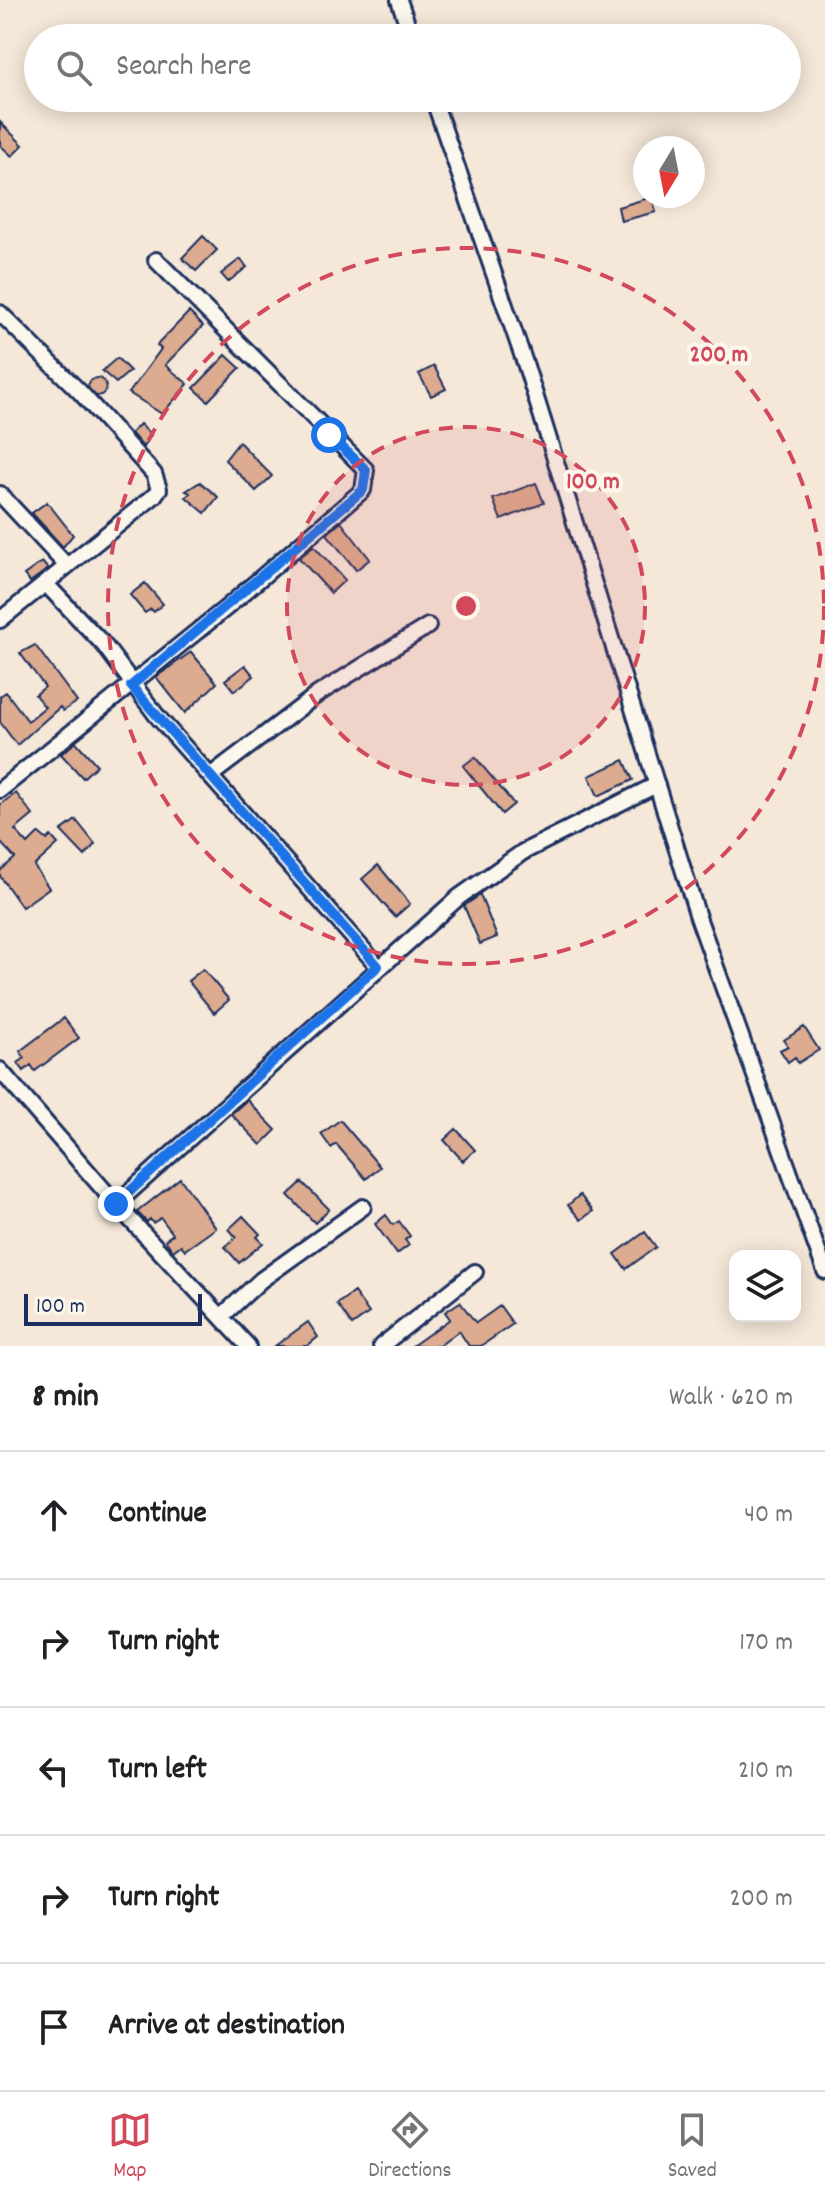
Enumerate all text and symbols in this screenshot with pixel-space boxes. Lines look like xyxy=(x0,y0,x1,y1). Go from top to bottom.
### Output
search box xyxy=(24,24,801,112)
icon: search xyxy=(52,46,96,90)
text: Search here xyxy=(116,47,252,90)
north arrow xyxy=(633,136,705,208)
text: 200 m xyxy=(690,339,748,373)
route start xyxy=(311,417,347,453)
text: 100 m xyxy=(566,466,620,500)
centre of rings xyxy=(452,592,480,620)
route end xyxy=(98,1186,134,1222)
map controls xyxy=(729,1250,801,1322)
button: layers xyxy=(729,1250,801,1322)
scale bar xyxy=(24,1290,202,1326)
text: 100 m xyxy=(36,1292,85,1323)
text: 8 min xyxy=(32,1374,99,1423)
text: Walk · 620 m xyxy=(669,1380,793,1417)
icon: ahead xyxy=(32,1493,76,1537)
text: Continue xyxy=(108,1494,207,1537)
text: 40 m xyxy=(744,1497,793,1534)
icon: right xyxy=(32,1621,76,1665)
text: Turn right xyxy=(108,1622,219,1665)
text: 170 m xyxy=(739,1625,793,1662)
icon: left xyxy=(32,1749,76,1793)
text: Turn left xyxy=(108,1750,207,1793)
text: 210 m xyxy=(738,1753,793,1790)
icon: right xyxy=(32,1877,76,1921)
text: Turn right xyxy=(108,1878,219,1921)
text: 200 m xyxy=(729,1881,793,1918)
icon: arrive xyxy=(32,2005,76,2049)
text: Arrive at destination xyxy=(108,2006,345,2049)
tab: Map xyxy=(108,2108,152,2187)
tab: Directions xyxy=(368,2108,452,2187)
tab: Saved xyxy=(668,2108,717,2187)

